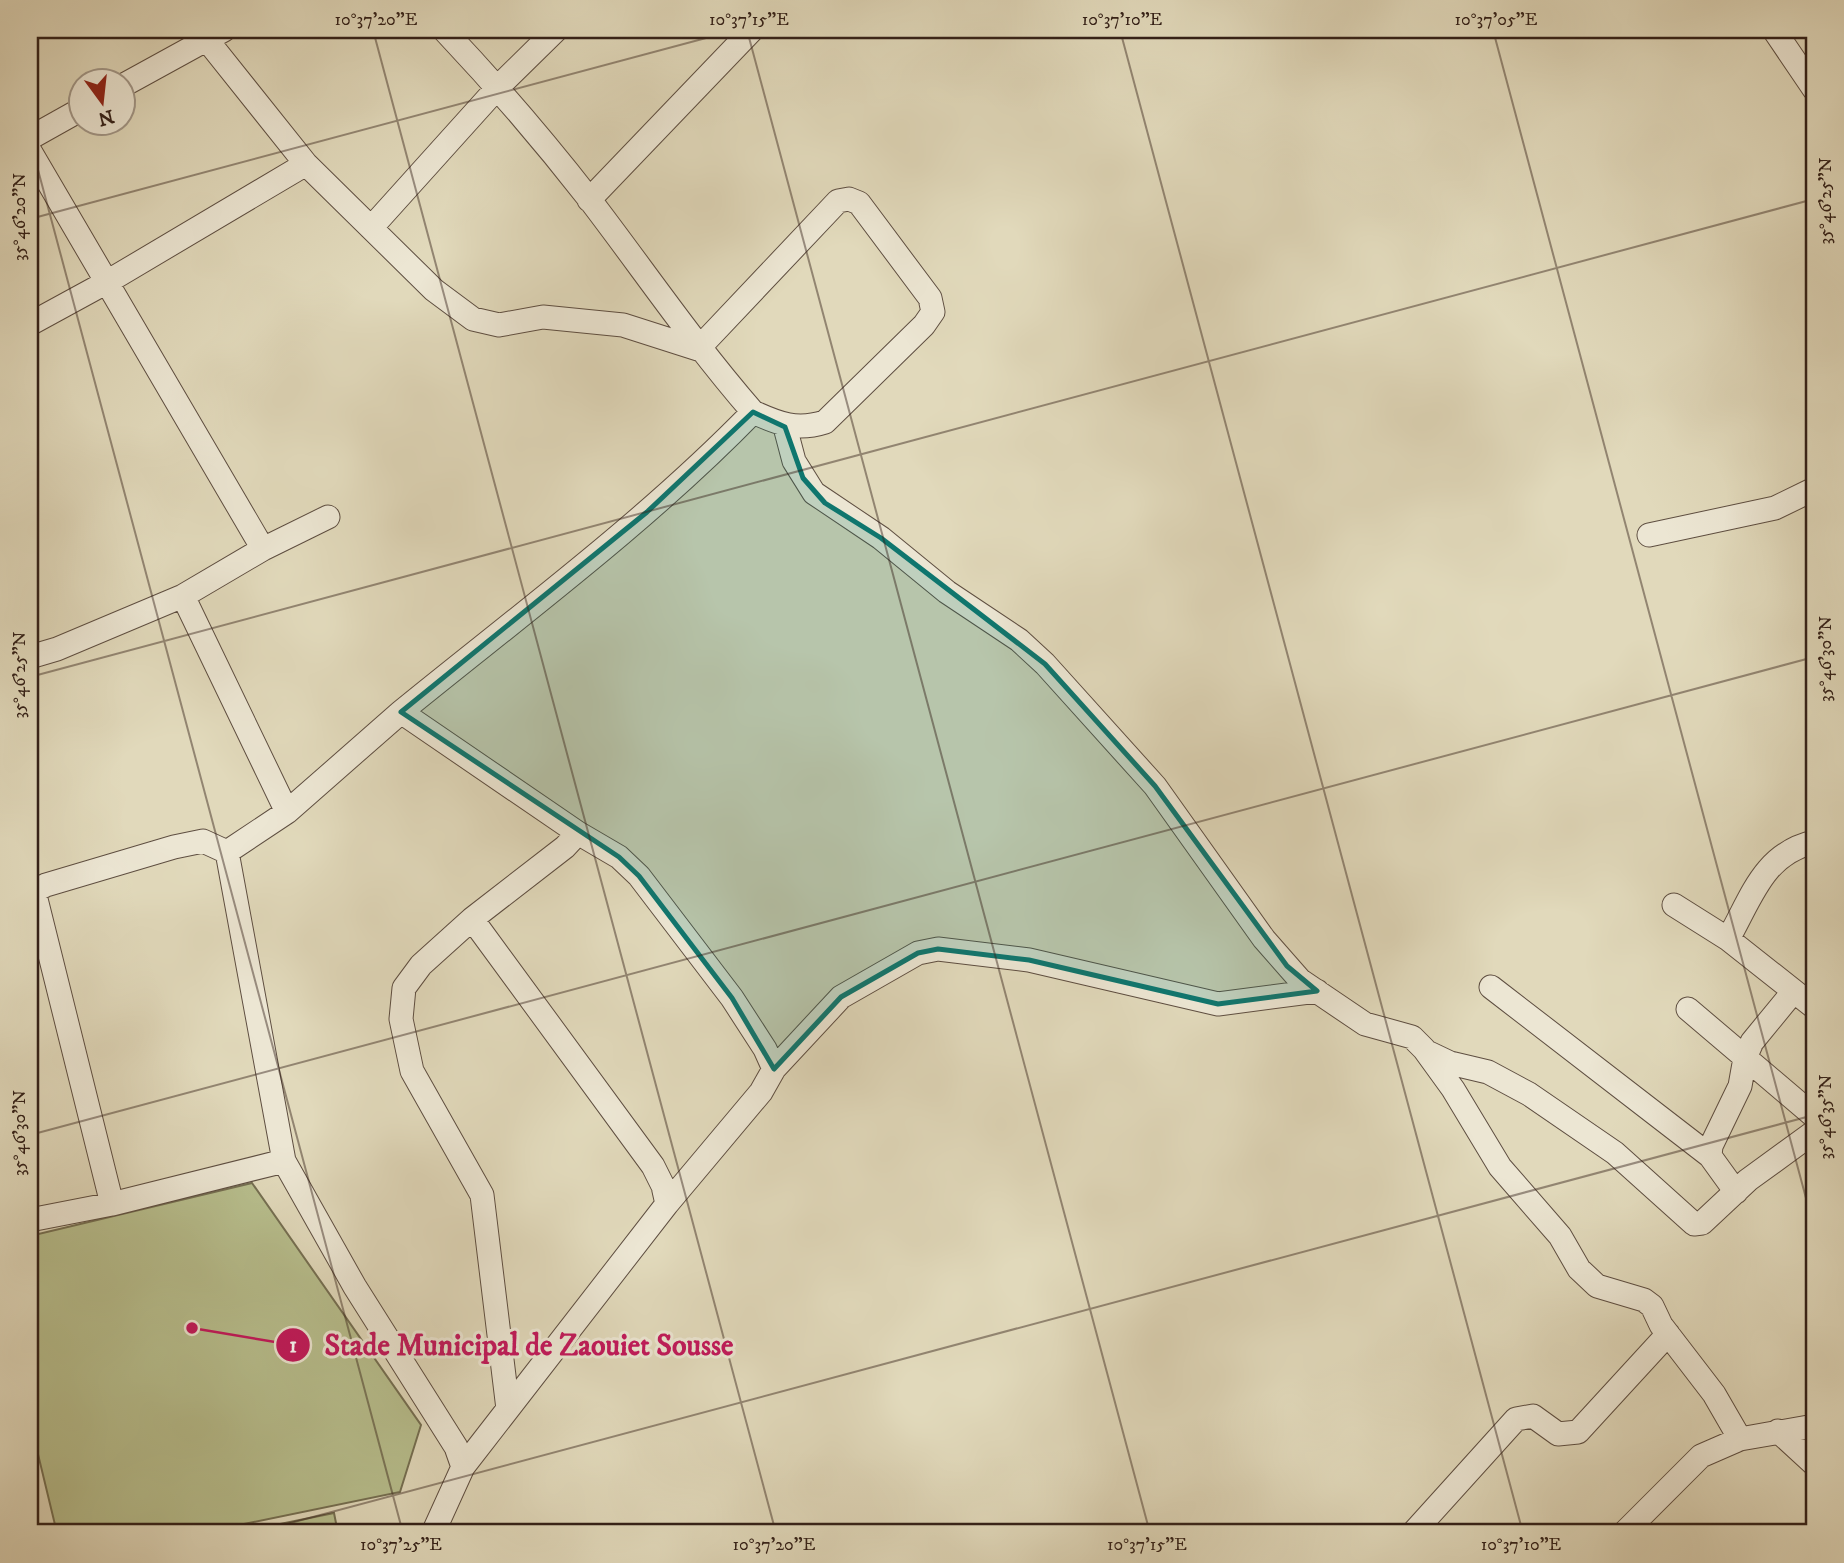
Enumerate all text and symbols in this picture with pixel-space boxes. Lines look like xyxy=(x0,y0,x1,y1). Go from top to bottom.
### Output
text: 10°37'20"E xyxy=(334,9,418,31)
text: 10°37'15"E xyxy=(709,9,789,31)
text: 10°37'10"E xyxy=(1082,9,1163,31)
text: 10°37'05"E xyxy=(1454,9,1538,31)
north arrow xyxy=(66,66,136,136)
text: N xyxy=(95,104,117,130)
text: 35°46'25"N xyxy=(1815,157,1837,245)
text: 35°46'20"N xyxy=(9,173,31,261)
text: 35°46'30"N xyxy=(1815,616,1837,702)
text: 35°46'25"N xyxy=(9,631,31,719)
text: 35°46'35"N xyxy=(1815,1074,1837,1160)
text: 35°46'30"N xyxy=(9,1090,31,1176)
callout: Stade Municipal de Zaouiet Sousse xyxy=(275,1319,747,1370)
text: Stade Municipal de Zaouiet Sousse xyxy=(324,1328,734,1365)
text: 1 xyxy=(289,1333,297,1359)
text: 10°37'25"E xyxy=(360,1534,442,1556)
text: 10°37'20"E xyxy=(732,1534,816,1556)
text: 10°37'15"E xyxy=(1107,1534,1187,1556)
text: 10°37'10"E xyxy=(1481,1534,1562,1556)

